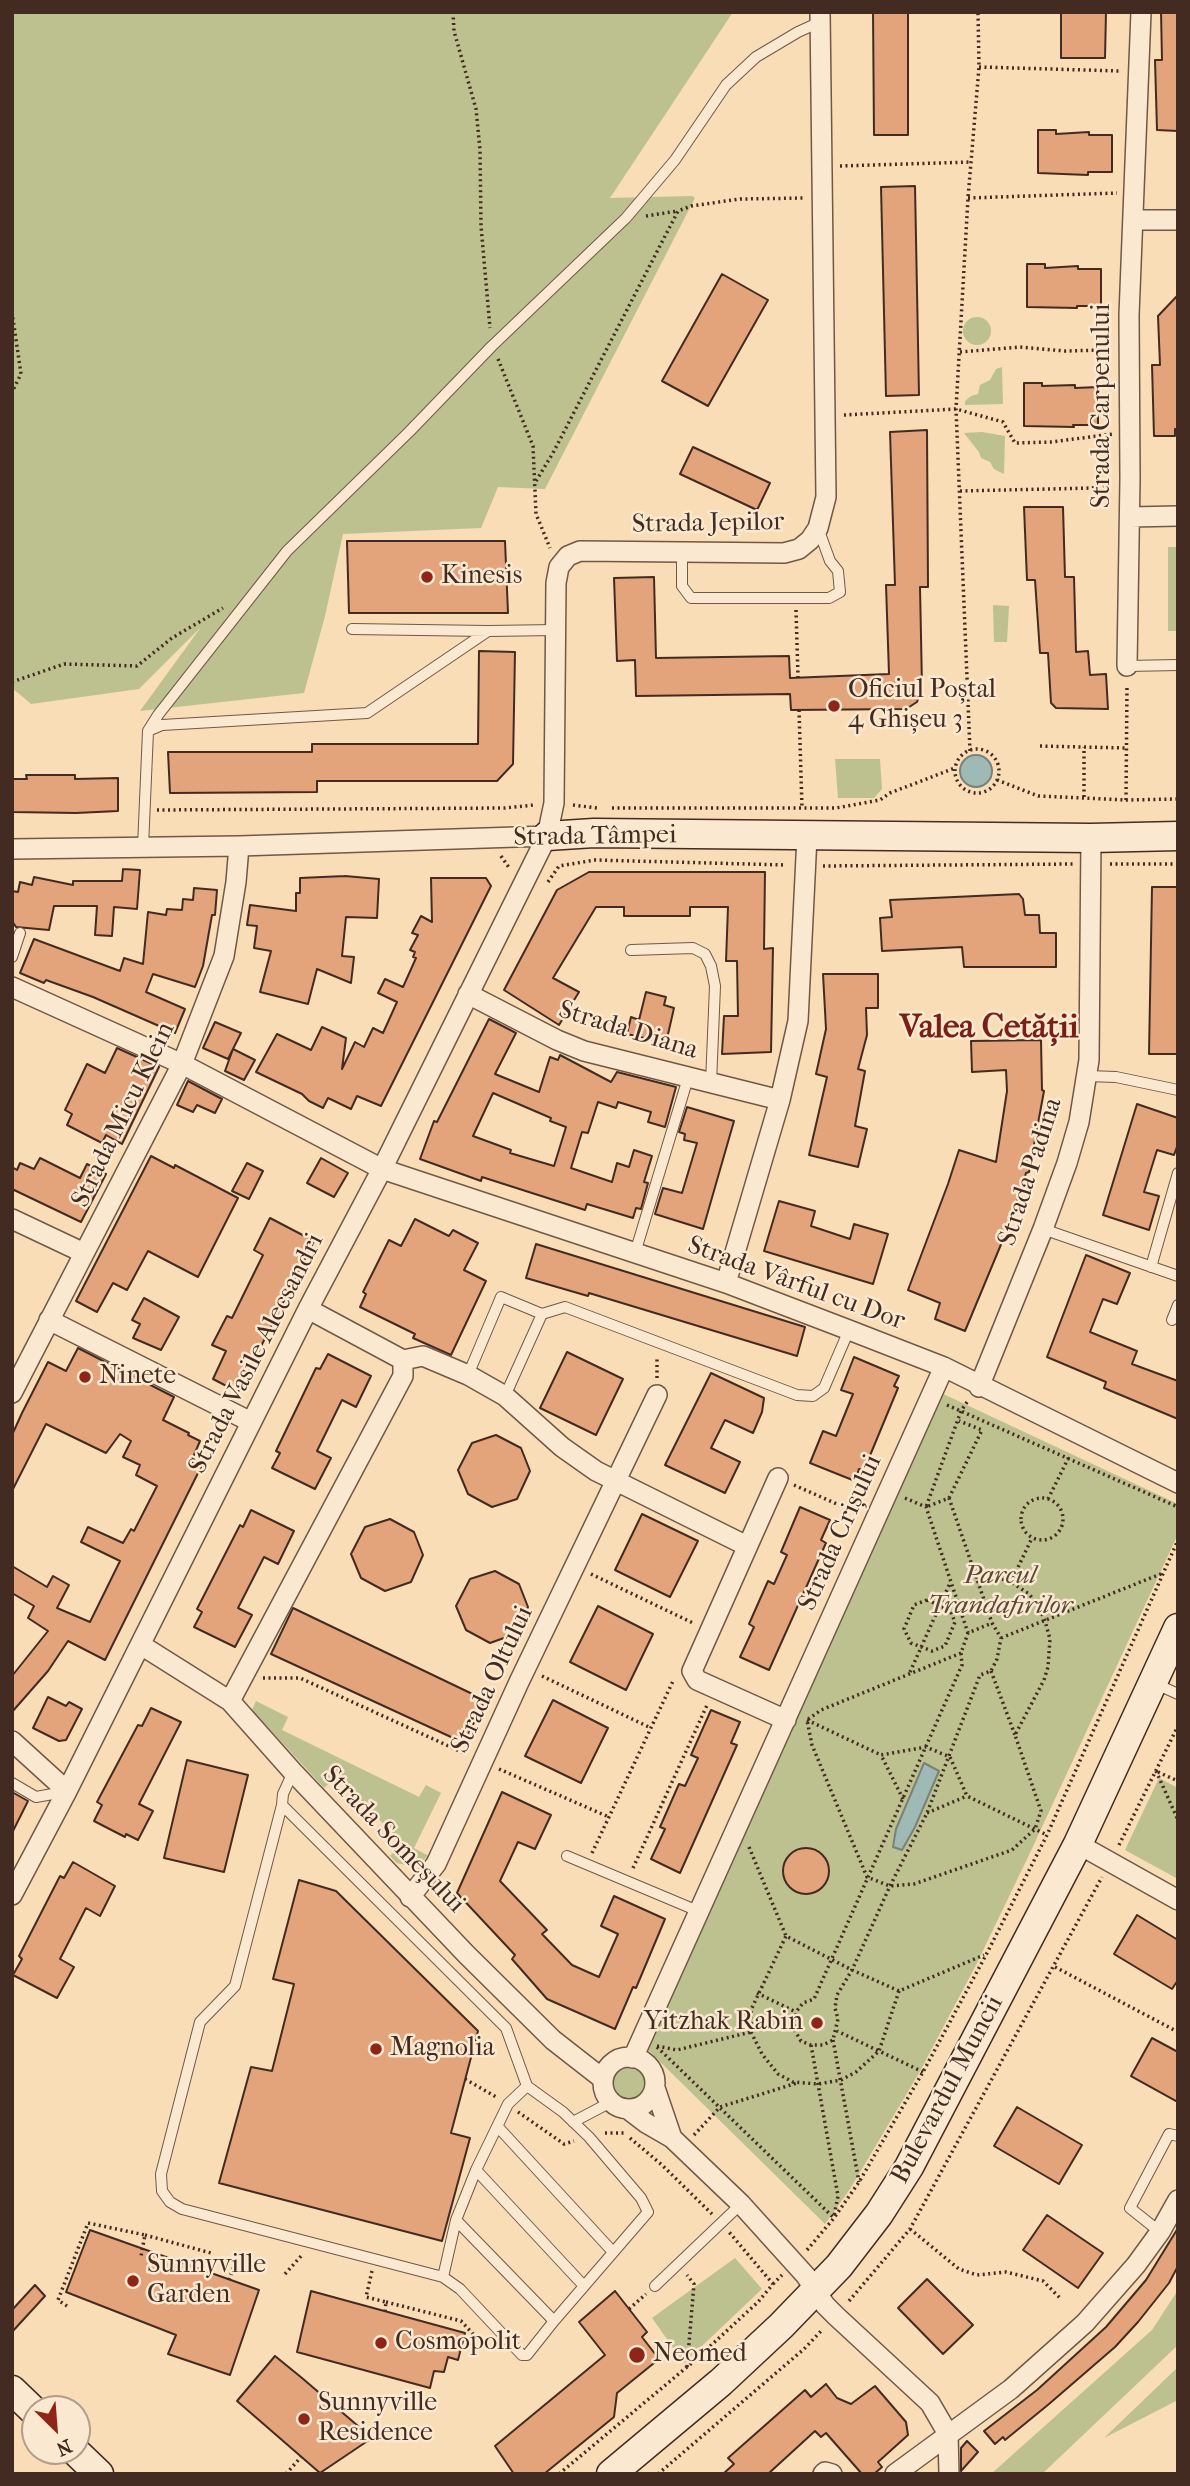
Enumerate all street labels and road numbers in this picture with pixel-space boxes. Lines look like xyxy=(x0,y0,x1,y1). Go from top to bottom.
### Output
street label: Strada Carpenului xyxy=(1087,304,1119,508)
street label: Strada Jepilor xyxy=(632,507,784,541)
street label: Strada Tâmpei xyxy=(513,820,677,854)
street label: Strada Diana xyxy=(554,995,702,1067)
street label: Strada Micu Klein xyxy=(66,1017,182,1213)
street label: Strada Padina xyxy=(992,1094,1070,1250)
street label: Strada Vasile Alecsandri xyxy=(183,1229,331,1479)
street label: Strada Vârful cu Dor xyxy=(683,1230,909,1338)
street label: Strada Crișului xyxy=(793,1450,889,1616)
street label: Strada Oltului xyxy=(445,1602,541,1758)
street label: Strada Someșului xyxy=(315,1760,471,1920)
street label: Bulevardul Muncii xyxy=(885,1991,1011,2189)

